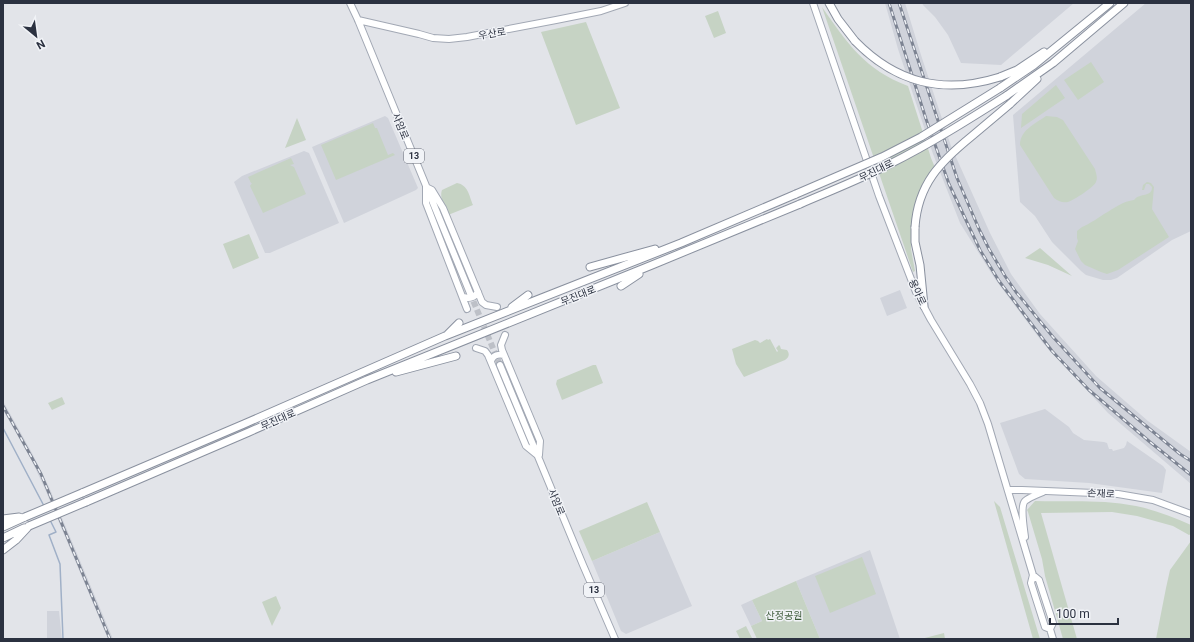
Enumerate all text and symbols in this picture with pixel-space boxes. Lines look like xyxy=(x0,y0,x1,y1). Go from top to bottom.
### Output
north arrow xyxy=(16,16,56,56)
street label: 우산로 xyxy=(478,26,507,41)
text: N xyxy=(34,37,47,52)
street label: 사암로 xyxy=(390,111,411,141)
road number: 13 xyxy=(404,149,424,163)
street label: 무진대로 xyxy=(857,157,895,183)
street label: 용아로 xyxy=(907,277,928,307)
street label: 무진대로 xyxy=(559,283,597,307)
street label: 무진대로 xyxy=(259,407,297,432)
street label: 사암로 xyxy=(546,487,567,517)
street label: 손재로 xyxy=(1087,487,1115,500)
road number: 13 xyxy=(584,583,604,597)
scale bar xyxy=(1050,600,1118,626)
text: 100 m xyxy=(1056,607,1090,621)
park label: 산정공원 xyxy=(766,610,802,621)

